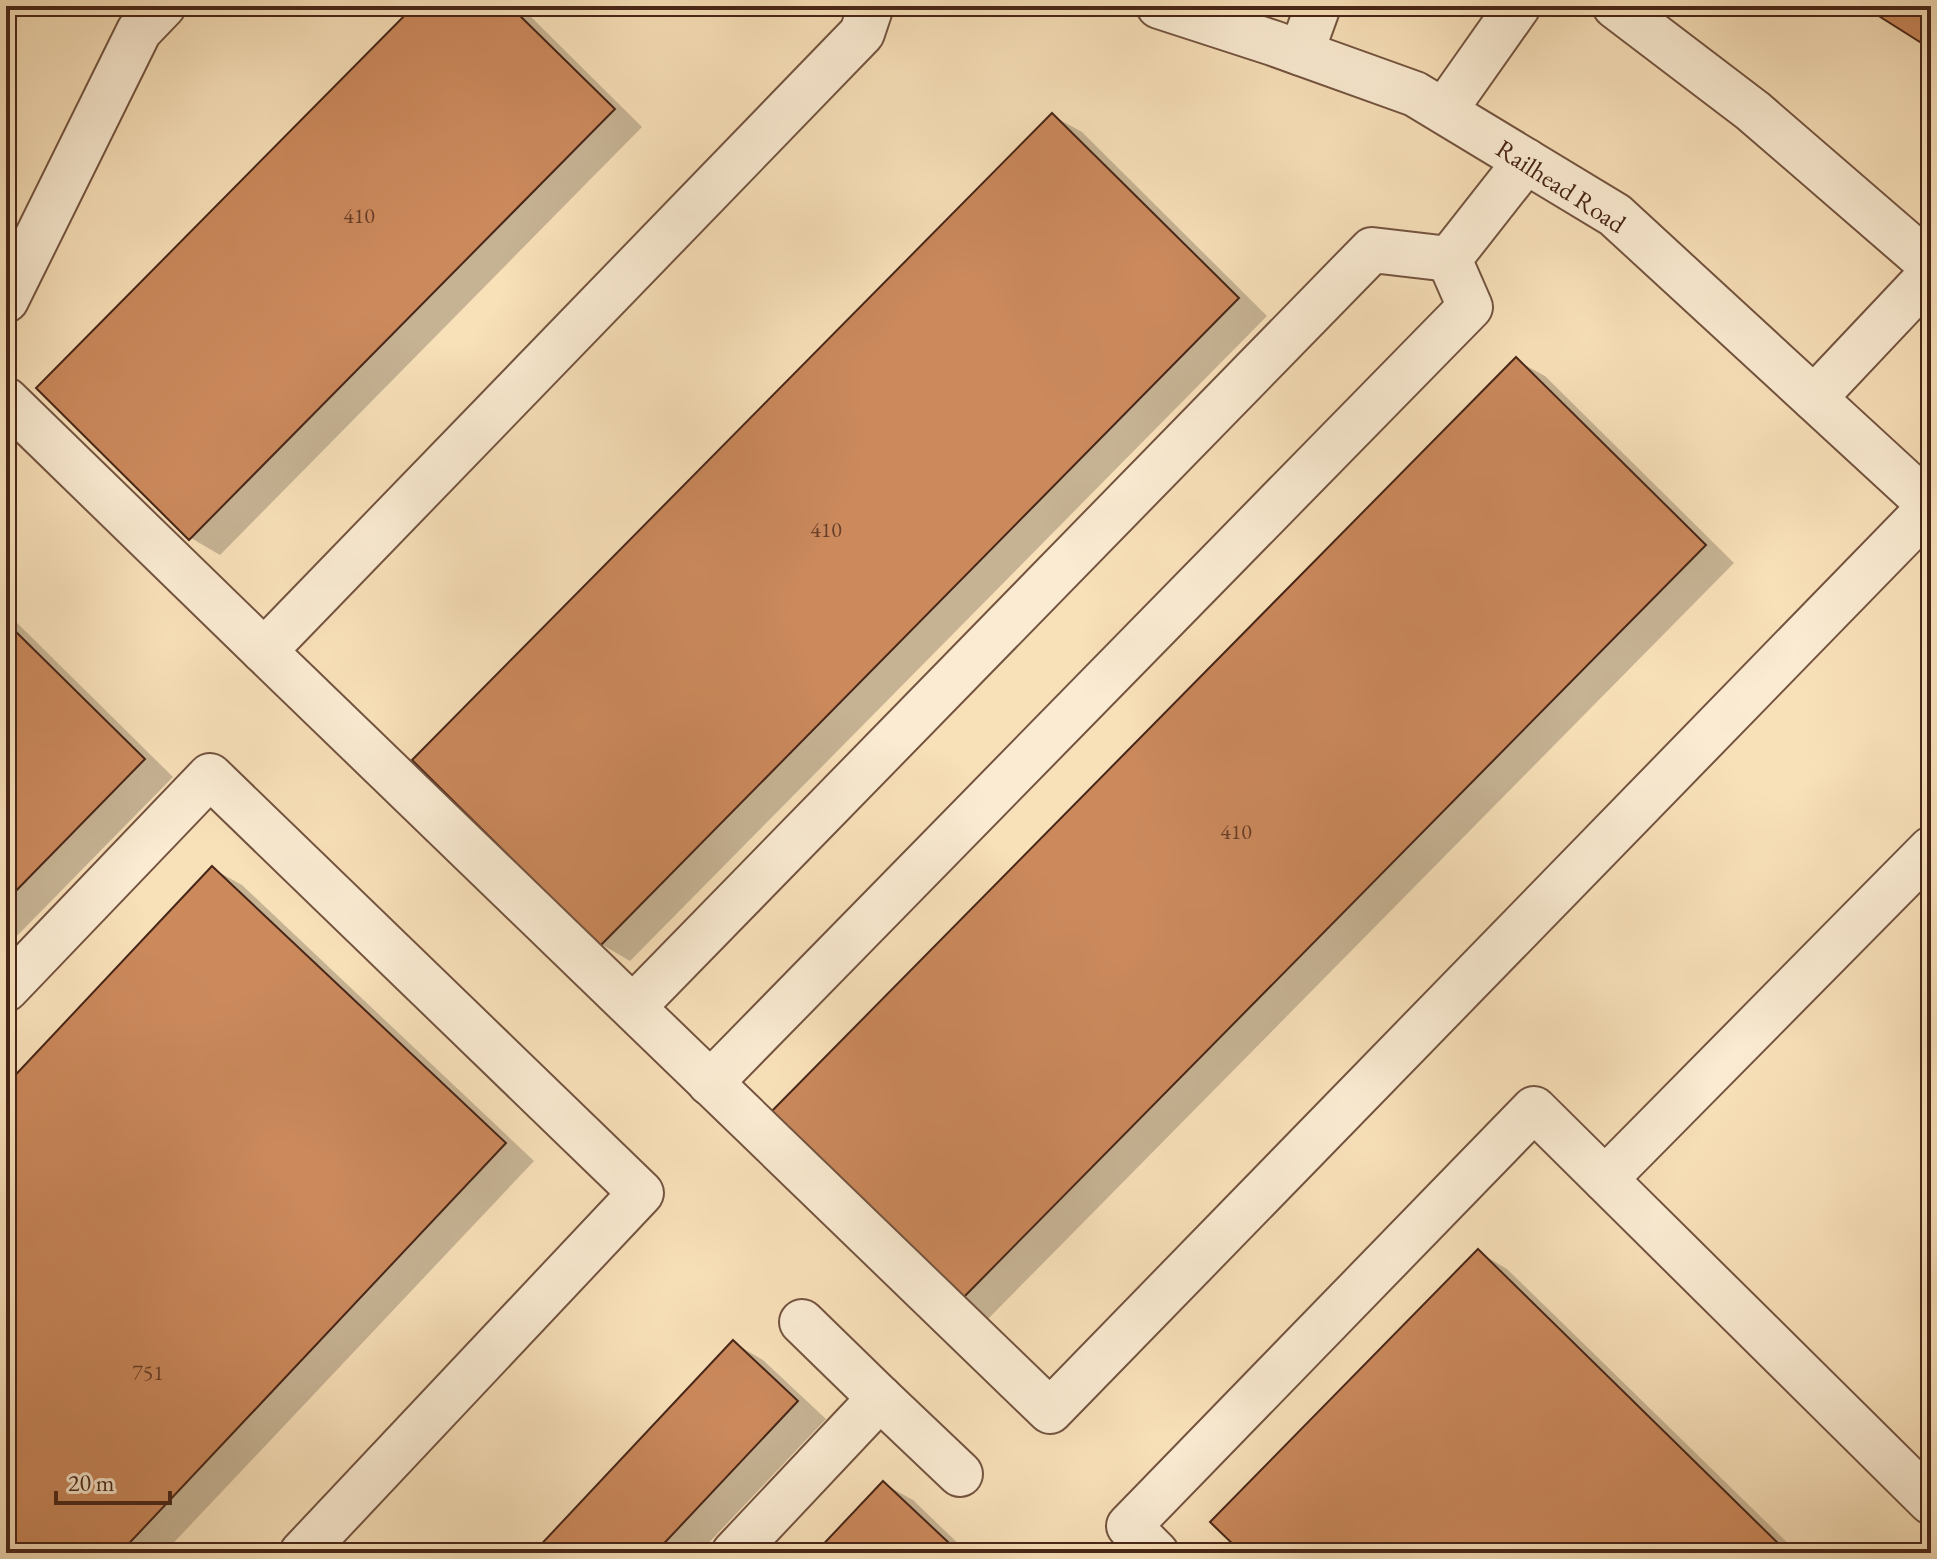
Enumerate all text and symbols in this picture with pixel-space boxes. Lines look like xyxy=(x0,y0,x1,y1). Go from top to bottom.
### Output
street label: Railhead Road xyxy=(1490,131,1633,241)
house number: 410 xyxy=(343,201,375,230)
house number: 410 xyxy=(810,515,842,544)
house number: 410 xyxy=(1220,817,1252,846)
house number: 751 xyxy=(132,1358,164,1387)
scale bar xyxy=(56,1455,170,1505)
text: 20 m xyxy=(68,1467,115,1498)

